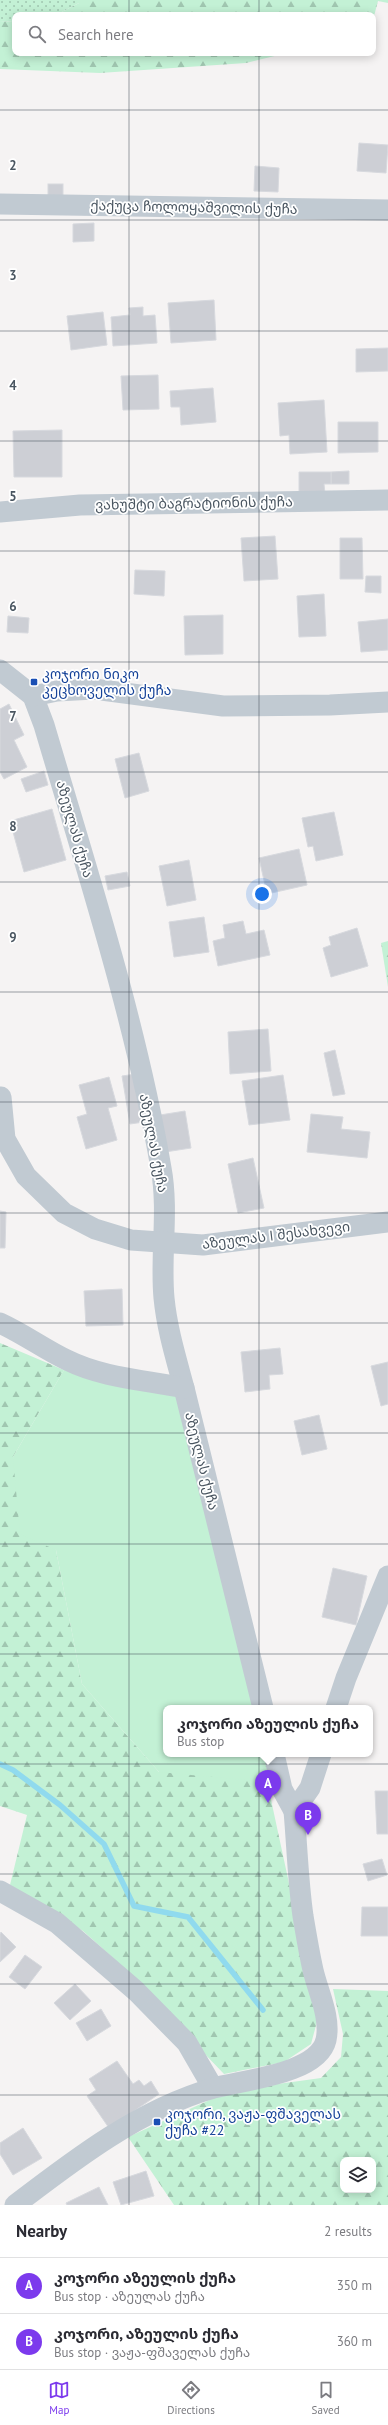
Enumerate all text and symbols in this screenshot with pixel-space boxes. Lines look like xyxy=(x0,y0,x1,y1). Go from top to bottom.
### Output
search box xyxy=(12,12,376,56)
icon: search xyxy=(26,23,48,45)
text: Search here xyxy=(58,25,134,44)
text: 2 xyxy=(9,157,17,174)
street label: ქაქუცა ჩოლოყაშვილის ქუჩა xyxy=(90,196,298,218)
text: 3 xyxy=(9,267,17,284)
text: 4 xyxy=(9,377,17,394)
text: 5 xyxy=(9,488,17,505)
street label: ვახუშტი ბაგრატიონის ქუჩა xyxy=(95,492,293,514)
text: 6 xyxy=(9,598,17,615)
place label: კოჯორი ნიკო კეცხოველის ქუჩა xyxy=(42,665,171,699)
marker: კოჯორი ნიკო კეცხოველის ქუჩა xyxy=(29,677,39,687)
text: 7 xyxy=(9,708,17,725)
street label: აზეულას ქუჩა xyxy=(53,778,97,880)
text: 8 xyxy=(9,818,17,835)
your location xyxy=(252,884,272,904)
text: 9 xyxy=(9,929,17,946)
street label: აზეულას ქუჩა xyxy=(136,1092,172,1194)
street label: აზეულას I შესახვევი xyxy=(201,1217,351,1253)
street label: აზეულას ქუჩა xyxy=(181,1410,223,1512)
popup xyxy=(163,1705,373,1757)
text: კოჯორი აზეულის ქუჩა xyxy=(177,1714,359,1733)
text: Bus stop xyxy=(177,1733,224,1750)
pin: A xyxy=(255,1770,281,1803)
pin: B xyxy=(295,1802,321,1835)
place label: კოჯორი, ვაჟა-ფშაველას ქუჩა #22 xyxy=(165,2105,341,2139)
marker: კოჯორი, ვაჟა-ფშაველას ქუჩა #22 xyxy=(152,2117,162,2127)
map controls xyxy=(340,2157,376,2193)
button: layers xyxy=(340,2157,376,2193)
text: Nearby xyxy=(16,2220,67,2242)
text: 2 results xyxy=(324,2223,372,2240)
text: კოჯორი აზეულის ქუჩა xyxy=(54,2268,236,2287)
text: A xyxy=(25,2277,33,2294)
text: 350 m xyxy=(337,2277,372,2294)
text: Bus stop · აზეულას ქუჩა xyxy=(54,2288,205,2305)
text: კოჯორი, აზეულის ქუჩა xyxy=(54,2324,239,2343)
text: B xyxy=(25,2333,33,2350)
text: 360 m xyxy=(337,2333,372,2350)
text: Bus stop · ვაჟა-ფშაველას ქუჩა xyxy=(54,2344,250,2361)
tab: Map xyxy=(48,2379,70,2417)
tab: Directions xyxy=(167,2379,215,2417)
tab: Saved xyxy=(312,2379,340,2417)

